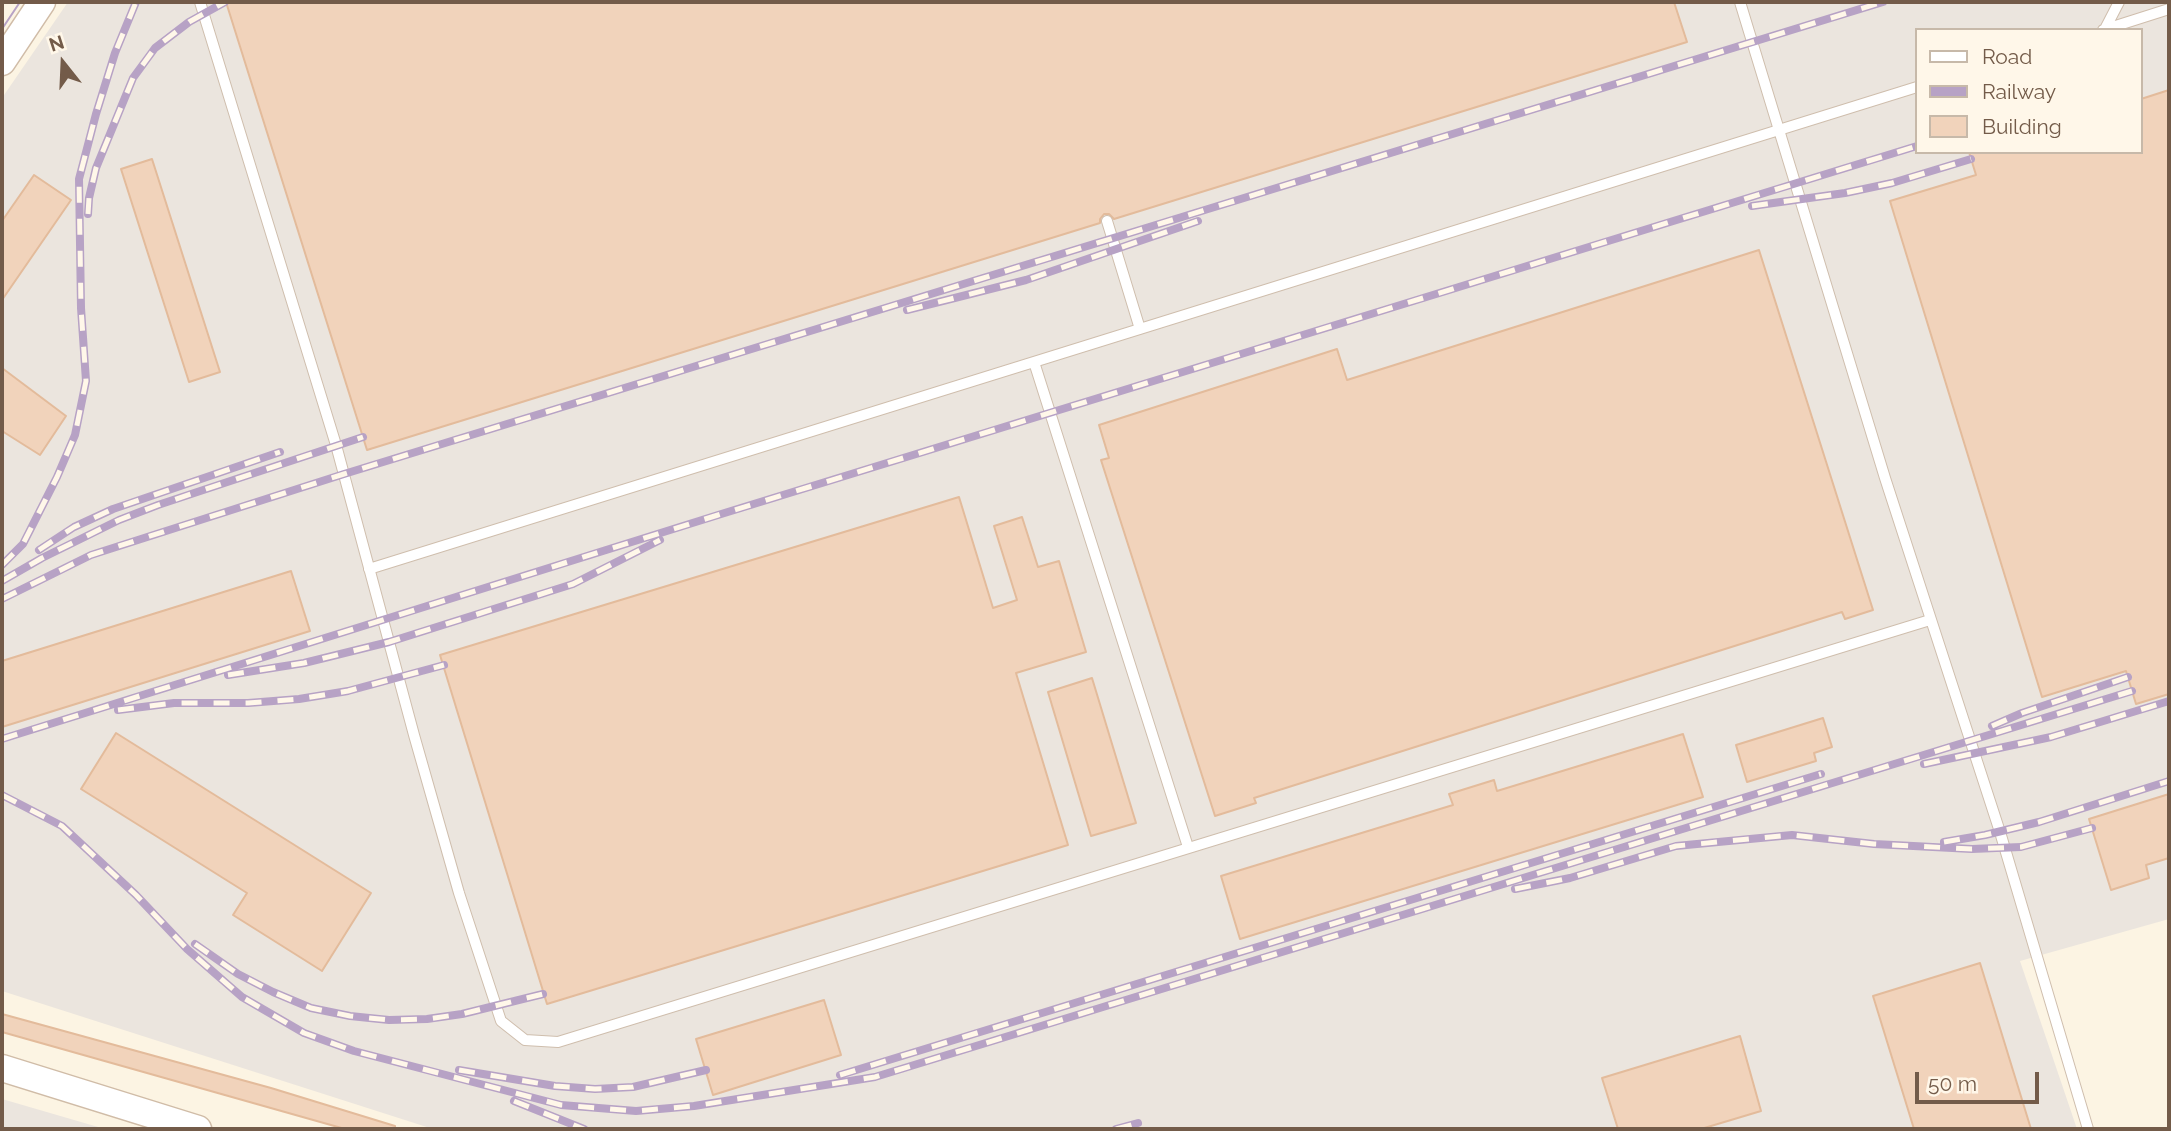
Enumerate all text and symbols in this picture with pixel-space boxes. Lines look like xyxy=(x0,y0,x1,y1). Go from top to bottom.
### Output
north arrow xyxy=(28,28,98,98)
legend xyxy=(1916,28,2143,154)
text: N xyxy=(46,30,67,56)
text: Road xyxy=(1982,44,2032,69)
text: Railway xyxy=(1982,79,2056,104)
text: Building xyxy=(1982,114,2062,139)
scale bar xyxy=(1919,1058,2043,1102)
text: 50 m xyxy=(1928,1071,1977,1096)

